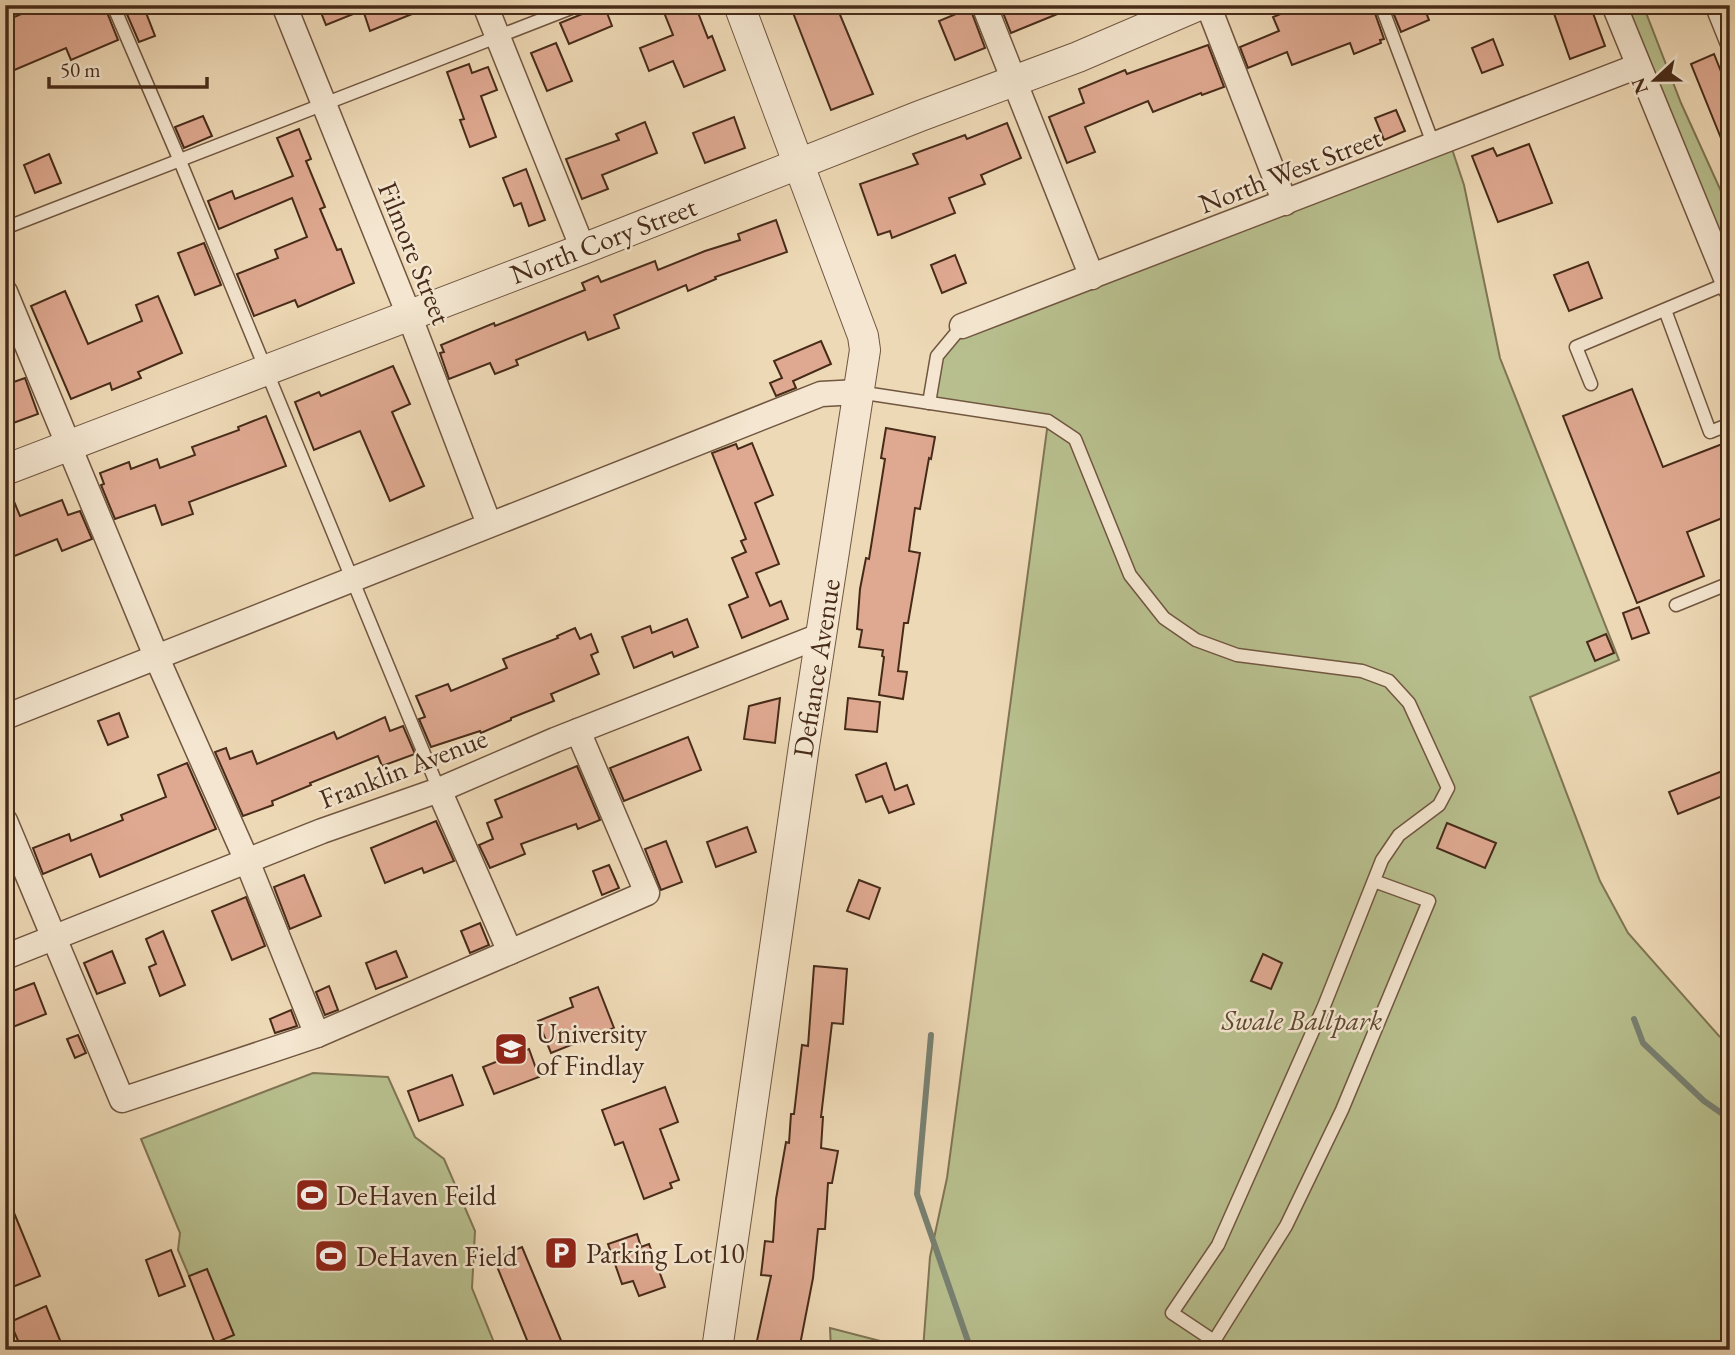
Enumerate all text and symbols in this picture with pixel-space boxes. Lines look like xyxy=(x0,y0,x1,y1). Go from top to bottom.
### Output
scale bar xyxy=(49,46,206,90)
north arrow xyxy=(1620,46,1690,116)
text: 50 m xyxy=(60,56,101,83)
text: N xyxy=(1625,74,1654,98)
street label: North West Street xyxy=(1193,119,1387,221)
street label: Filmore Street xyxy=(370,176,460,330)
street label: North Cory Street xyxy=(505,188,701,292)
street label: Defiance Avenue xyxy=(784,576,848,760)
street label: Franklin Avenue xyxy=(314,719,492,817)
park label: Swale Ballpark xyxy=(1221,1002,1383,1038)
place label: University of Findlay xyxy=(536,1015,648,1083)
school or university icon: University of Findlay xyxy=(492,1030,530,1068)
sports icon: DeHaven Feild xyxy=(293,1176,331,1214)
place label: DeHaven Feild xyxy=(336,1177,497,1213)
parking icon: Parking Lot 10 xyxy=(542,1234,580,1272)
place label: Parking Lot 10 xyxy=(586,1235,745,1271)
sports icon: DeHaven Field xyxy=(312,1237,350,1275)
place label: DeHaven Field xyxy=(356,1238,518,1274)

